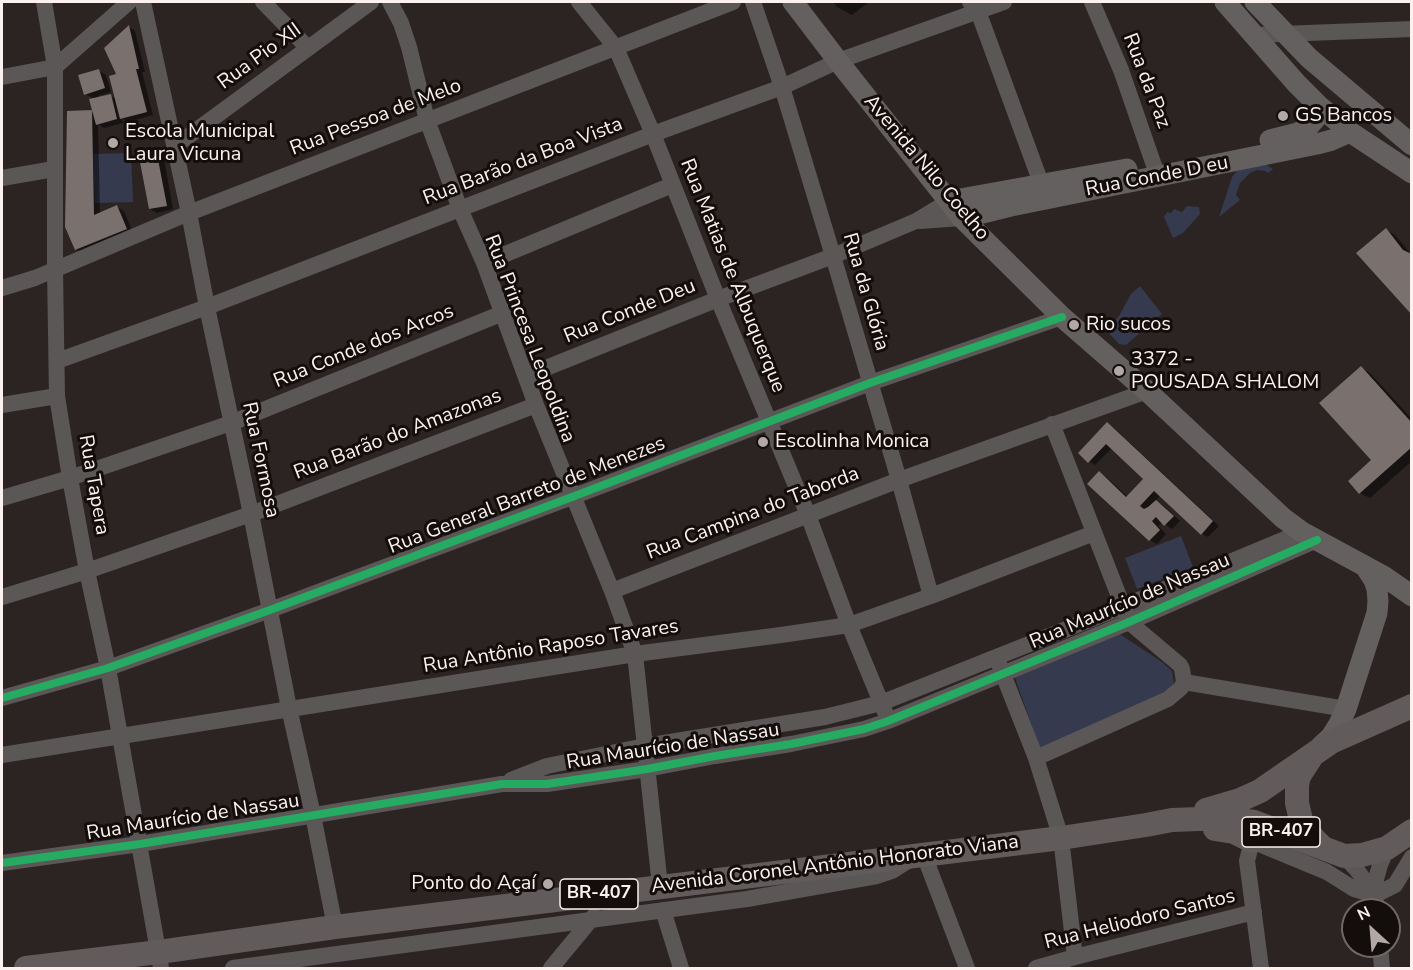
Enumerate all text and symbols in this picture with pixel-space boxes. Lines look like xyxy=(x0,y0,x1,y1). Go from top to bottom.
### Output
street label: Rua Pio XII xyxy=(214,19,306,95)
street label: Rua da Paz xyxy=(1117,30,1175,132)
street label: Rua Pessoa de Melo xyxy=(287,74,465,162)
street label: Avenida Nilo Coelho xyxy=(858,90,994,246)
place label: GS Bancos xyxy=(1295,104,1392,128)
marker: GS Bancos xyxy=(1276,109,1290,123)
street label: Rua Barão da Boa Vista xyxy=(420,113,626,211)
place label: Escola Municipal Laura Vicuna xyxy=(125,120,274,167)
marker: Escola Municipal Laura Vicuna xyxy=(106,136,120,150)
street label: Rua Conde D eu xyxy=(1084,151,1230,203)
street label: Rua Matias de Albuquerque xyxy=(674,156,790,396)
street label: Rua da Glória xyxy=(837,230,893,354)
street label: Rua Princesa Leopoldina xyxy=(478,232,580,446)
street label: Rua Conde Deu xyxy=(561,275,699,349)
street label: Rua Conde dos Arcos xyxy=(271,300,457,394)
place label: Rio sucos xyxy=(1086,313,1171,337)
marker: Rio sucos xyxy=(1067,318,1081,332)
place label: 3372 - POUSADA SHALOM xyxy=(1131,348,1319,395)
marker: 3372 - POUSADA SHALOM xyxy=(1112,364,1126,378)
street label: Rua Barão do Amazonas xyxy=(291,384,505,486)
street label: Rua Formosa xyxy=(236,400,284,520)
place label: Escolinha Monica xyxy=(775,430,929,454)
street label: Rua General Barreto de Menezes xyxy=(385,432,669,560)
street label: Rua Tapera xyxy=(72,433,114,537)
marker: Escolinha Monica xyxy=(756,435,770,449)
street label: Rua Campina do Taborda xyxy=(643,462,863,566)
street label: Rua Maurício de Nassau xyxy=(1026,549,1234,655)
street label: Rua Antônio Raposo Tavares xyxy=(422,615,680,679)
street label: Rua Maurício de Nassau xyxy=(565,718,781,776)
street label: Rua Maurício de Nassau xyxy=(85,789,301,847)
road number: BR-407 xyxy=(1242,817,1320,847)
street label: Avenida Coronel Antônio Honorato Viana xyxy=(650,831,1020,899)
place label: Ponto do Açaí xyxy=(411,872,536,896)
marker: Ponto do Açaí xyxy=(541,877,555,891)
road number: BR-407 xyxy=(560,879,638,909)
street label: Rua Heliodoro Santos xyxy=(1042,885,1238,955)
north arrow xyxy=(1341,898,1401,958)
text: N xyxy=(1354,901,1374,926)

